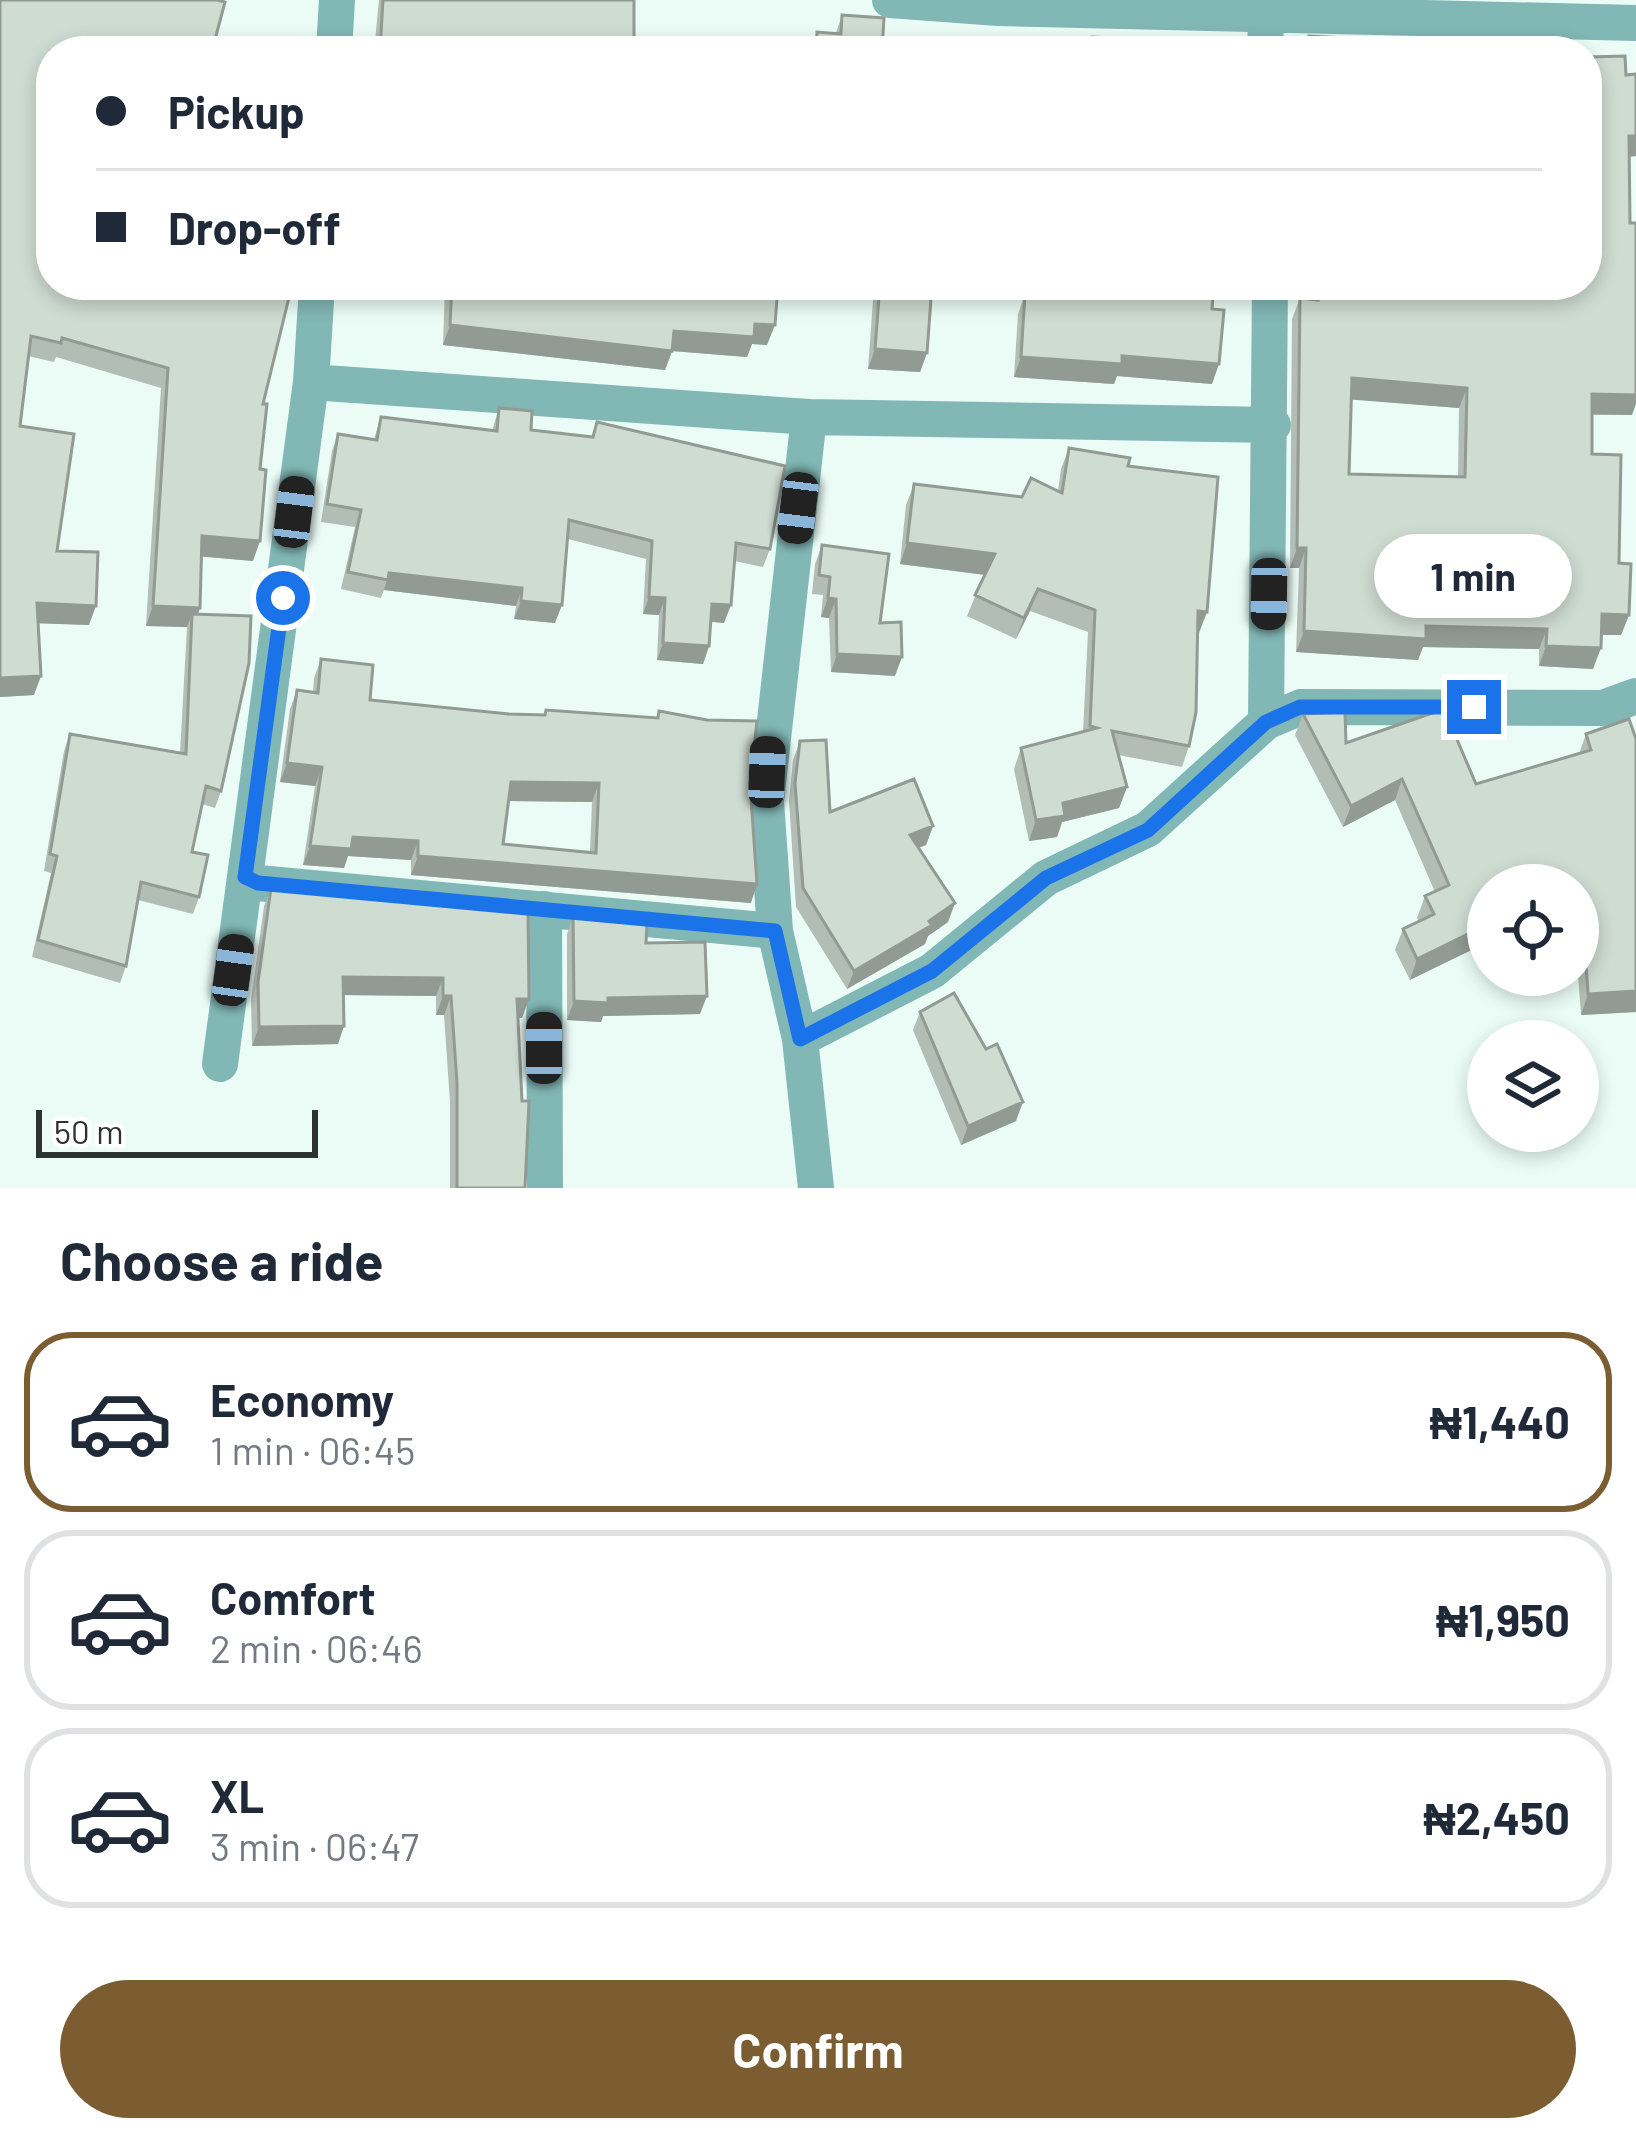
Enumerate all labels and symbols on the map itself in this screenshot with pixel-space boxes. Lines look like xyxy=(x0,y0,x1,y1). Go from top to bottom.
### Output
car xyxy=(776,470,820,546)
car xyxy=(272,474,316,550)
callout: 1 min xyxy=(1375,533,1573,617)
car xyxy=(1250,558,1288,630)
route start xyxy=(256,571,310,625)
route end xyxy=(1447,680,1501,734)
car xyxy=(748,735,786,809)
car xyxy=(210,932,256,1008)
car xyxy=(526,1012,562,1084)
scale bar xyxy=(36,1104,318,1157)

